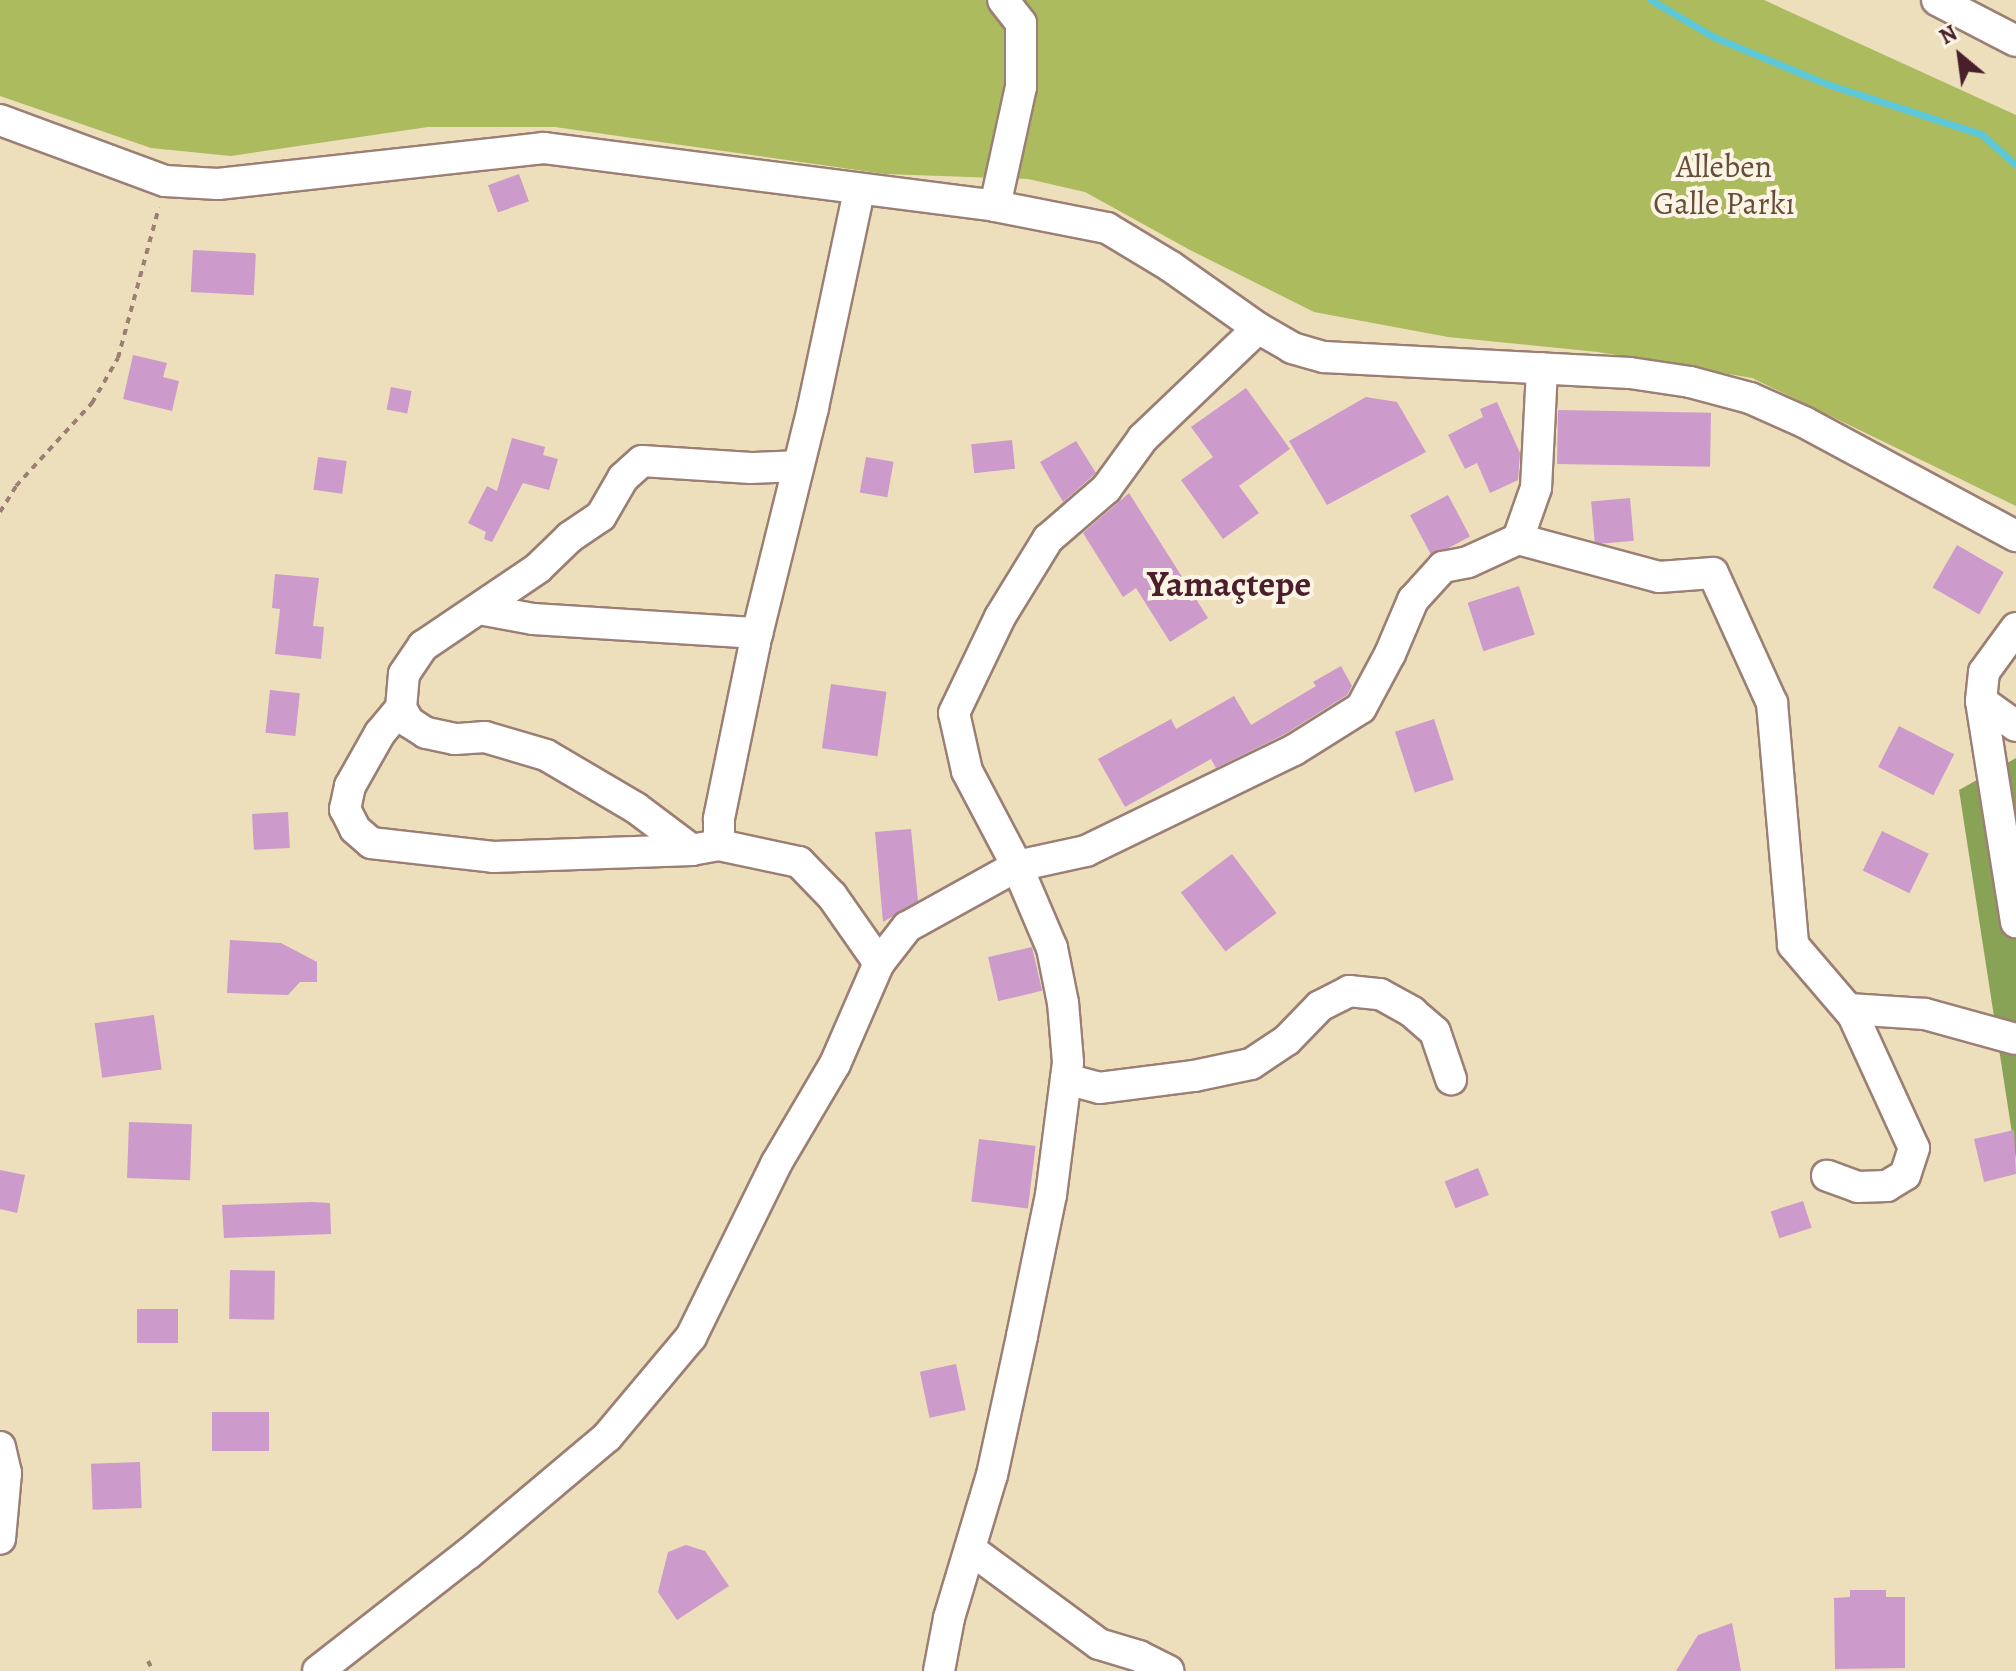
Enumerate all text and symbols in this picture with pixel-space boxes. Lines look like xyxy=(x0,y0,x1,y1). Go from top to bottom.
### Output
north arrow xyxy=(1920,16,2000,96)
text: N xyxy=(1934,18,1963,52)
park label: Alleben Galle Parkı xyxy=(1653,148,1795,223)
district label: Yamaçtepe xyxy=(1147,562,1311,606)

